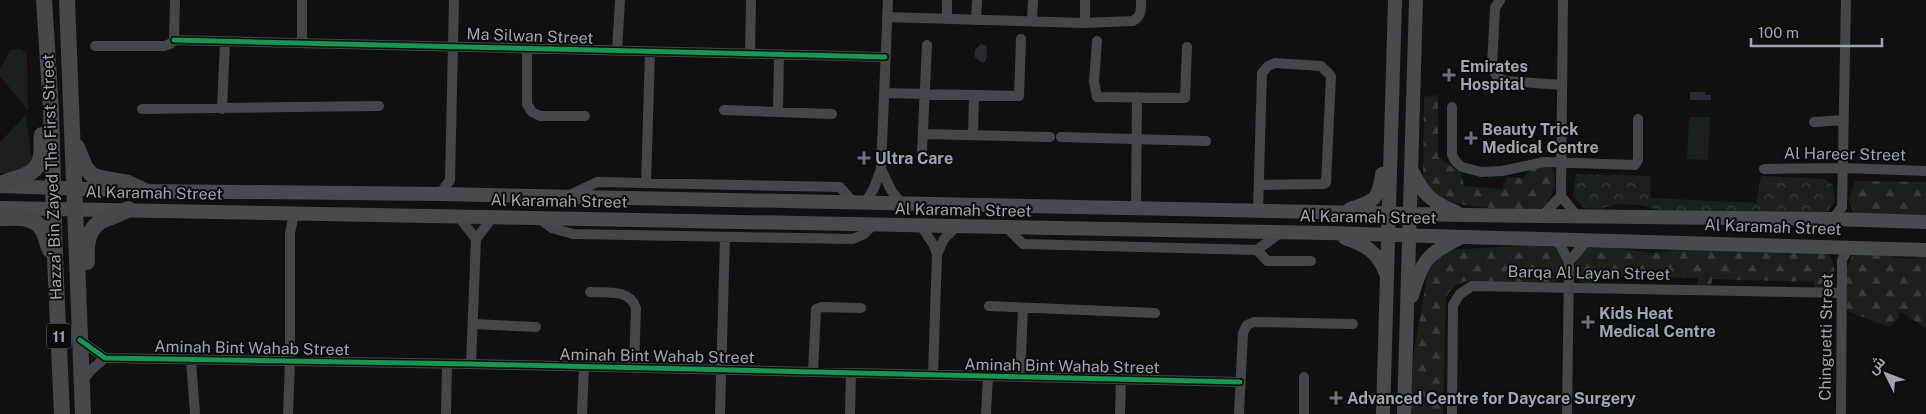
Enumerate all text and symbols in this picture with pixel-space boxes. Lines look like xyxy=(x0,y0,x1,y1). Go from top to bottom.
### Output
scale bar xyxy=(1751,15,1882,47)
street label: Ma Silwan Street xyxy=(466,24,594,48)
text: 100 m xyxy=(1758,24,1799,41)
street label: Hazza' Bin Zayed The First Street xyxy=(38,54,66,300)
place label: Emirates Hospital xyxy=(1460,57,1528,94)
marker: Emirates Hospital xyxy=(1442,68,1456,82)
place label: Beauty Trick Medical Centre xyxy=(1482,120,1599,157)
marker: Beauty Trick Medical Centre xyxy=(1464,131,1478,145)
street label: Al Hareer Street xyxy=(1784,143,1906,165)
place label: Ultra Care xyxy=(875,149,953,168)
marker: Ultra Care xyxy=(857,151,871,165)
street label: Al Karamah Street xyxy=(85,182,223,204)
street label: Al Karamah Street xyxy=(490,190,628,212)
street label: Al Karamah Street xyxy=(894,199,1032,221)
street label: Al Karamah Street xyxy=(1299,206,1437,228)
street label: Al Karamah Street xyxy=(1704,215,1842,239)
street label: Barqa Al Layan Street xyxy=(1507,262,1671,284)
street label: Chinguetti Street xyxy=(1815,273,1837,401)
place label: Kids Heat Medical Centre xyxy=(1599,304,1716,341)
marker: Kids Heat Medical Centre xyxy=(1581,315,1595,329)
road number: 11 xyxy=(46,324,72,348)
street label: Aminah Bint Wahab Street xyxy=(154,337,350,359)
street label: Aminah Bint Wahab Street xyxy=(559,345,755,367)
north arrow xyxy=(1861,349,1911,399)
text: ش xyxy=(1864,353,1889,378)
street label: Aminah Bint Wahab Street xyxy=(964,355,1160,377)
place label: Advanced Centre for Daycare Surgery xyxy=(1347,389,1636,408)
marker: Advanced Centre for Daycare Surgery xyxy=(1329,391,1343,405)

